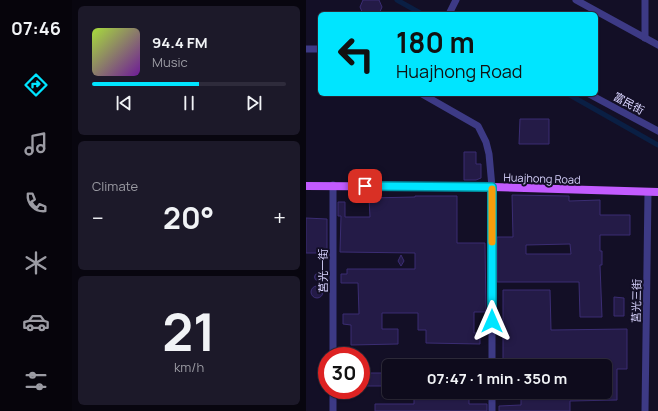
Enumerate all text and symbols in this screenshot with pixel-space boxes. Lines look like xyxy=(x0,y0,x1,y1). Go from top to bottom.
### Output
text: 07:46 xyxy=(11,16,61,40)
text: 180 m xyxy=(396,23,475,61)
icon: left xyxy=(330,28,382,80)
text: 94.4 FM xyxy=(152,32,208,53)
text: Music xyxy=(152,53,188,71)
text: Huajhong Road xyxy=(396,59,522,83)
icon: directions xyxy=(22,71,50,99)
street label: 富民街 xyxy=(611,88,647,118)
icon: previous xyxy=(113,92,135,114)
icon: pause xyxy=(178,92,200,114)
icon: next xyxy=(243,92,265,114)
icon: music xyxy=(22,130,50,158)
pin xyxy=(348,169,382,203)
street label: Huajhong Road xyxy=(503,169,581,187)
icon: arrive xyxy=(354,175,376,197)
text: Climate xyxy=(92,177,138,195)
icon: phone xyxy=(22,189,50,217)
text: 20° xyxy=(163,197,214,238)
text: − xyxy=(92,203,104,233)
text: + xyxy=(273,203,286,233)
icon: climate xyxy=(22,249,50,277)
street label: 莒光一街 xyxy=(315,249,330,293)
street label: 莒光三街 xyxy=(628,279,644,323)
text: 21 xyxy=(162,296,216,367)
position arrow xyxy=(471,300,513,342)
icon: car xyxy=(22,308,50,336)
speed limit sign: 30 xyxy=(318,347,370,399)
text: km/h xyxy=(174,358,204,376)
icon: filters xyxy=(22,367,50,395)
text: 07:47 · 1 min · 350 m xyxy=(427,368,567,389)

